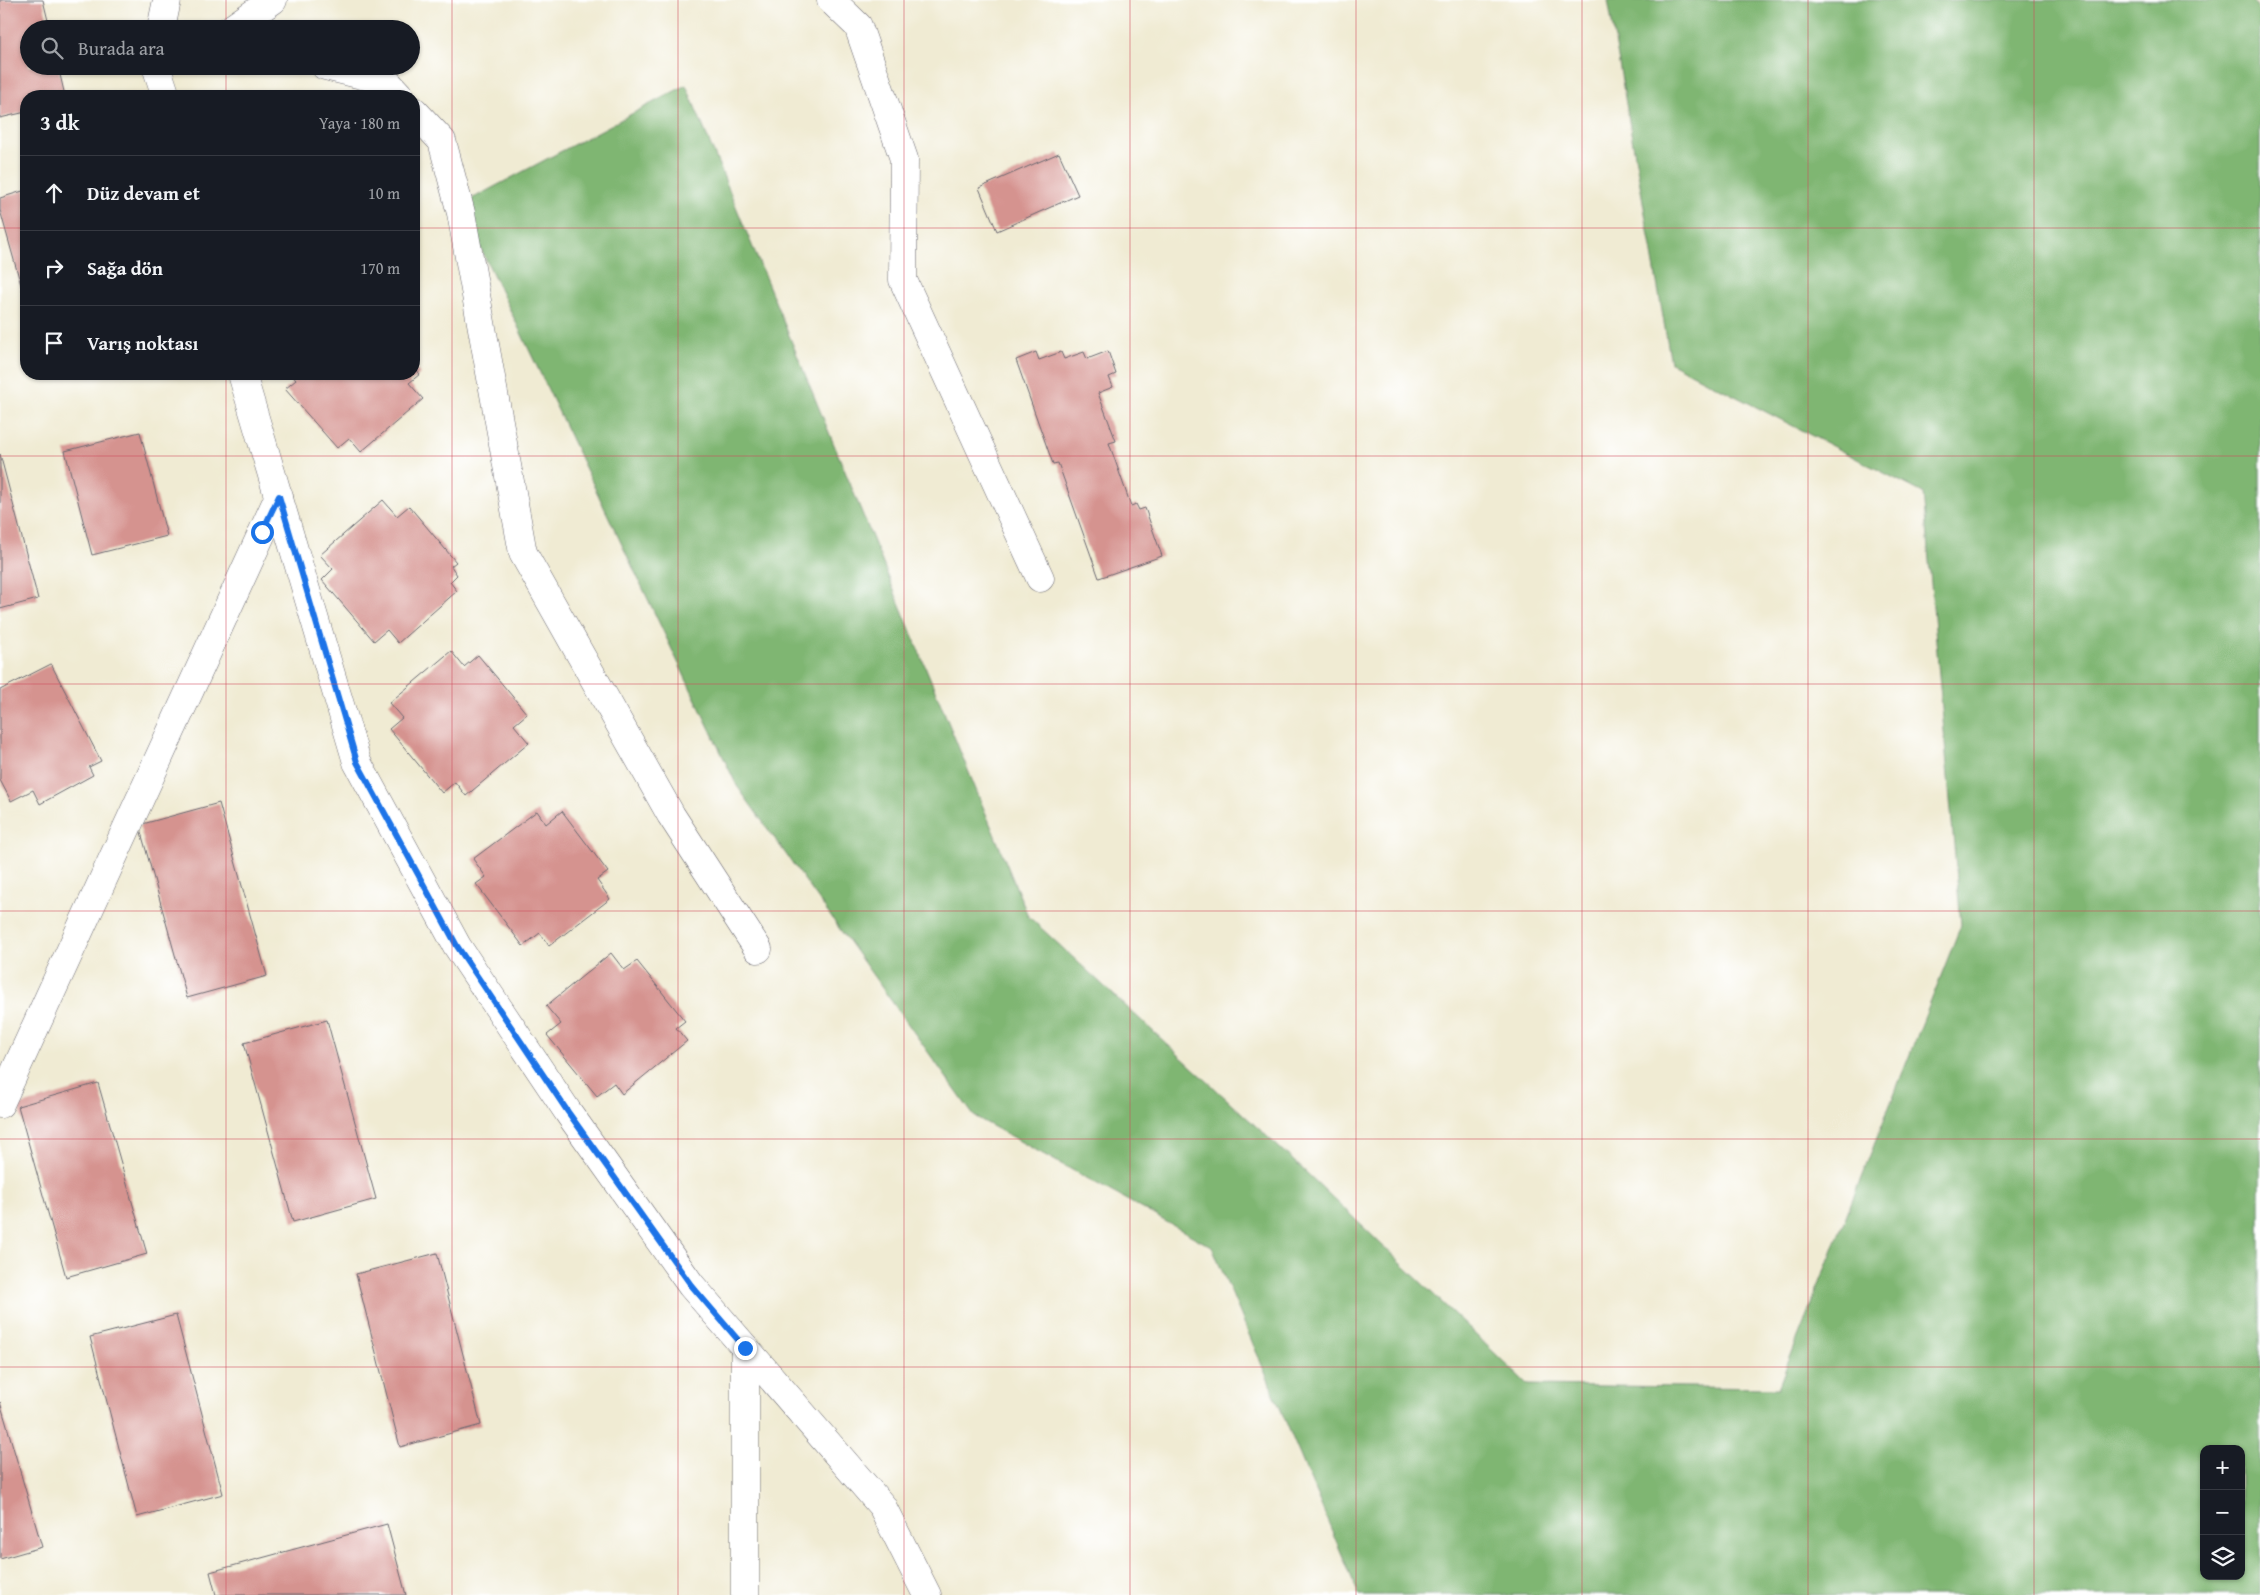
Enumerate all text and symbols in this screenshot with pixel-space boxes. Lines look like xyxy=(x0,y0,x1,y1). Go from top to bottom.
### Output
search box xyxy=(20,20,420,75)
icon: search xyxy=(38,34,66,62)
text: Burada ara xyxy=(78,34,165,62)
text: 3 dk xyxy=(40,107,80,138)
text: Yaya · 180 m xyxy=(319,111,400,135)
icon: ahead xyxy=(40,179,68,207)
text: Düz devam et xyxy=(87,179,200,207)
text: 10 m xyxy=(368,181,400,205)
icon: right xyxy=(40,254,68,282)
text: Sağa dön xyxy=(87,254,163,282)
text: 170 m xyxy=(360,256,400,280)
icon: arrive xyxy=(40,329,68,357)
text: Varış noktası xyxy=(87,329,198,357)
route start xyxy=(251,521,274,544)
route end xyxy=(734,1337,757,1360)
map controls xyxy=(2200,1445,2245,1580)
button: + xyxy=(2200,1445,2245,1490)
button: − xyxy=(2200,1490,2245,1535)
button: layers xyxy=(2200,1535,2245,1580)

